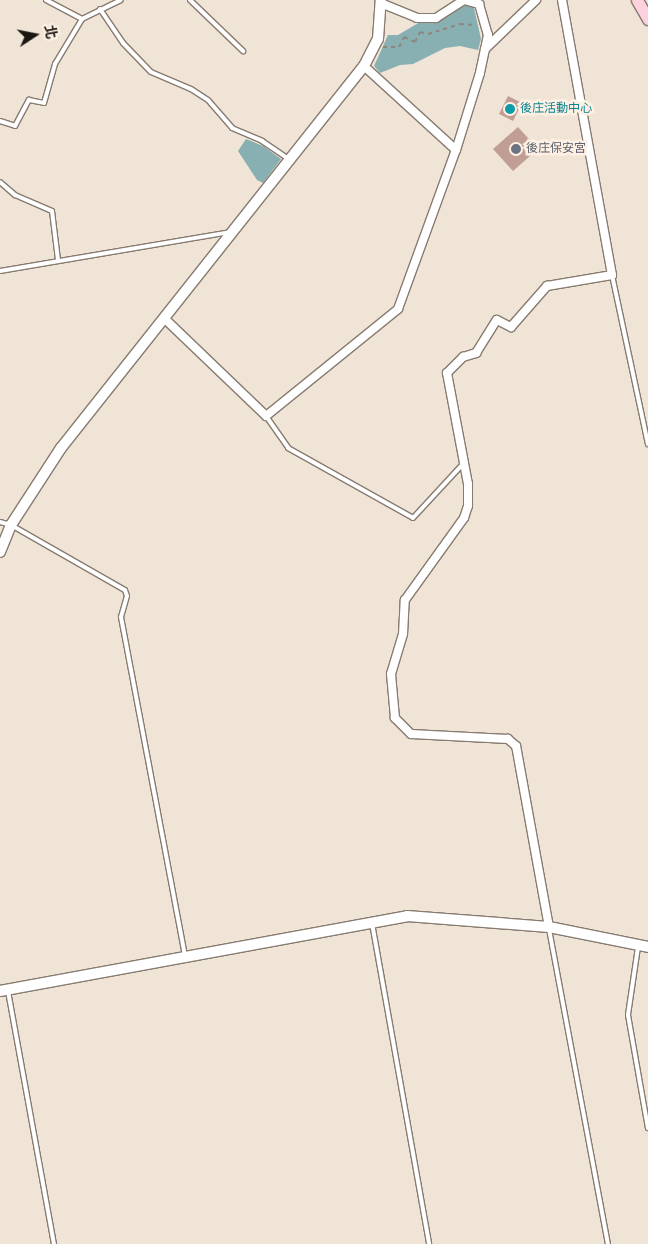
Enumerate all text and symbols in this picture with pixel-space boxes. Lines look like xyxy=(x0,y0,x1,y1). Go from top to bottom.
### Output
north arrow xyxy=(10,10,60,60)
text: 北 xyxy=(41,24,60,41)
place label: 後庄活動中心 xyxy=(520,102,592,116)
marker: 後庄活動中心 xyxy=(504,103,516,115)
place label: 後庄保安宮 xyxy=(526,142,586,156)
marker: 後庄保安宮 xyxy=(510,143,522,155)

